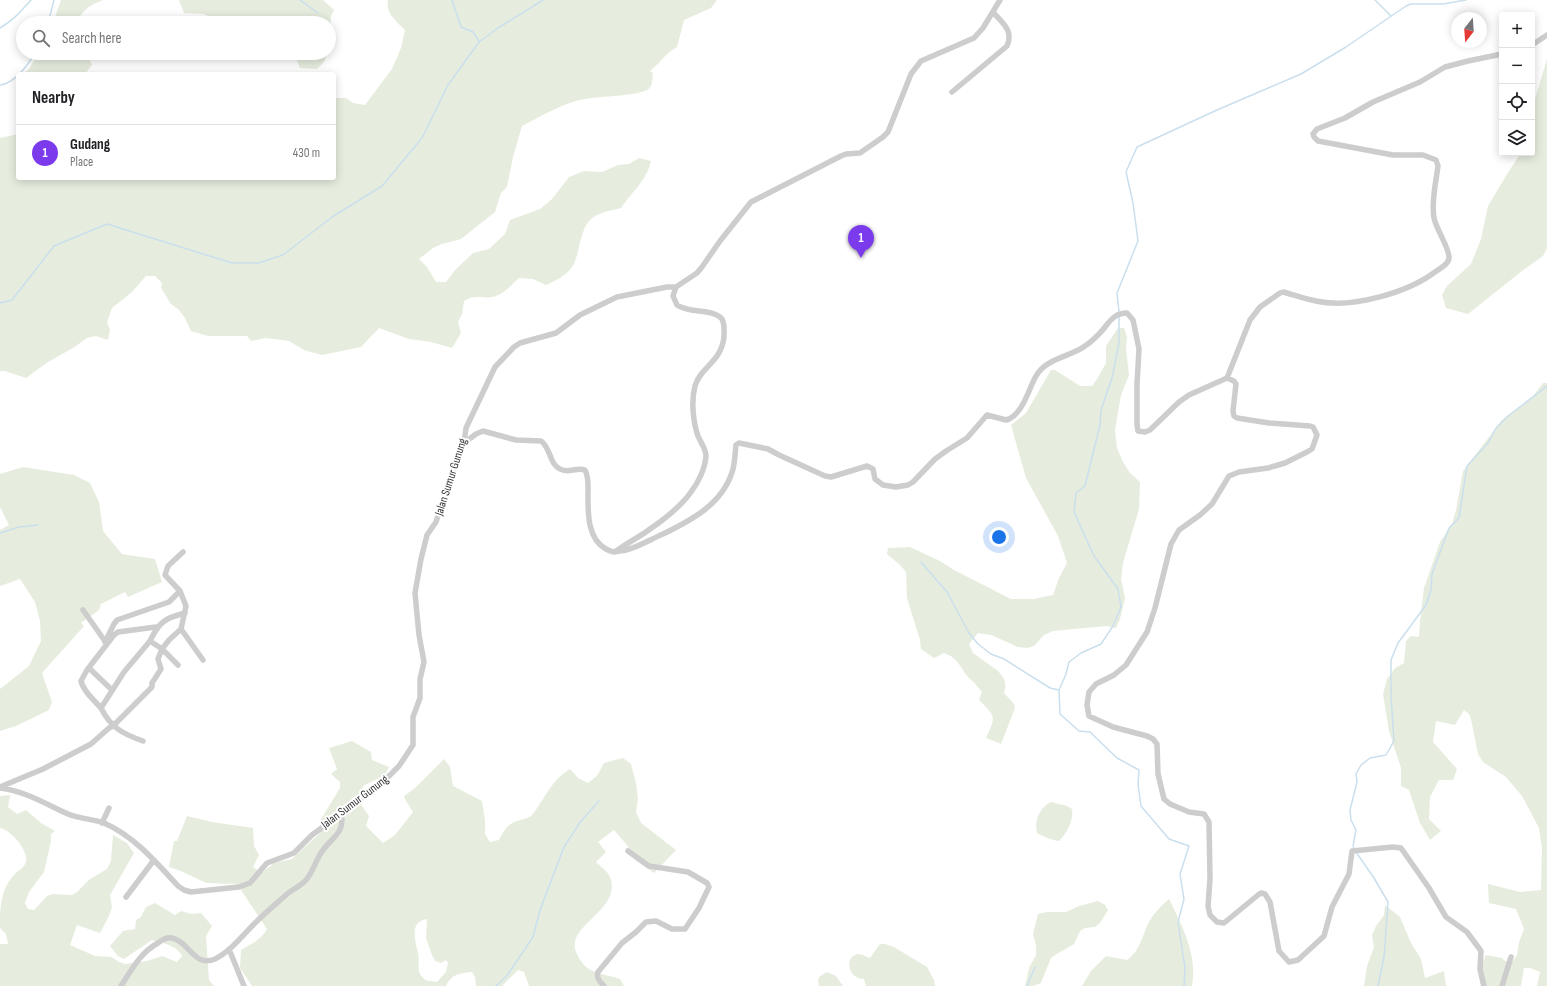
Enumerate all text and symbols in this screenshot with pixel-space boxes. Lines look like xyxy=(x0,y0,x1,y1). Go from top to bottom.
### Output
north arrow xyxy=(1451,12,1487,48)
map controls xyxy=(1499,12,1535,156)
button: + xyxy=(1499,12,1535,48)
search box xyxy=(16,16,336,60)
icon: search xyxy=(30,27,52,49)
text: Search here xyxy=(62,29,122,48)
button: − xyxy=(1499,48,1535,84)
button: locate xyxy=(1499,84,1535,120)
text: Nearby xyxy=(32,88,75,108)
button: layers xyxy=(1499,120,1535,156)
text: Gudang xyxy=(70,135,110,154)
text: 1 xyxy=(42,145,48,161)
text: 430 m xyxy=(293,145,320,161)
text: Place xyxy=(70,154,93,170)
pin: 1 xyxy=(848,225,874,258)
street label: Jalan Sumur Gunung xyxy=(431,436,471,518)
your location xyxy=(989,527,1009,547)
street label: Jalan Sumur Gunung xyxy=(318,772,392,833)

